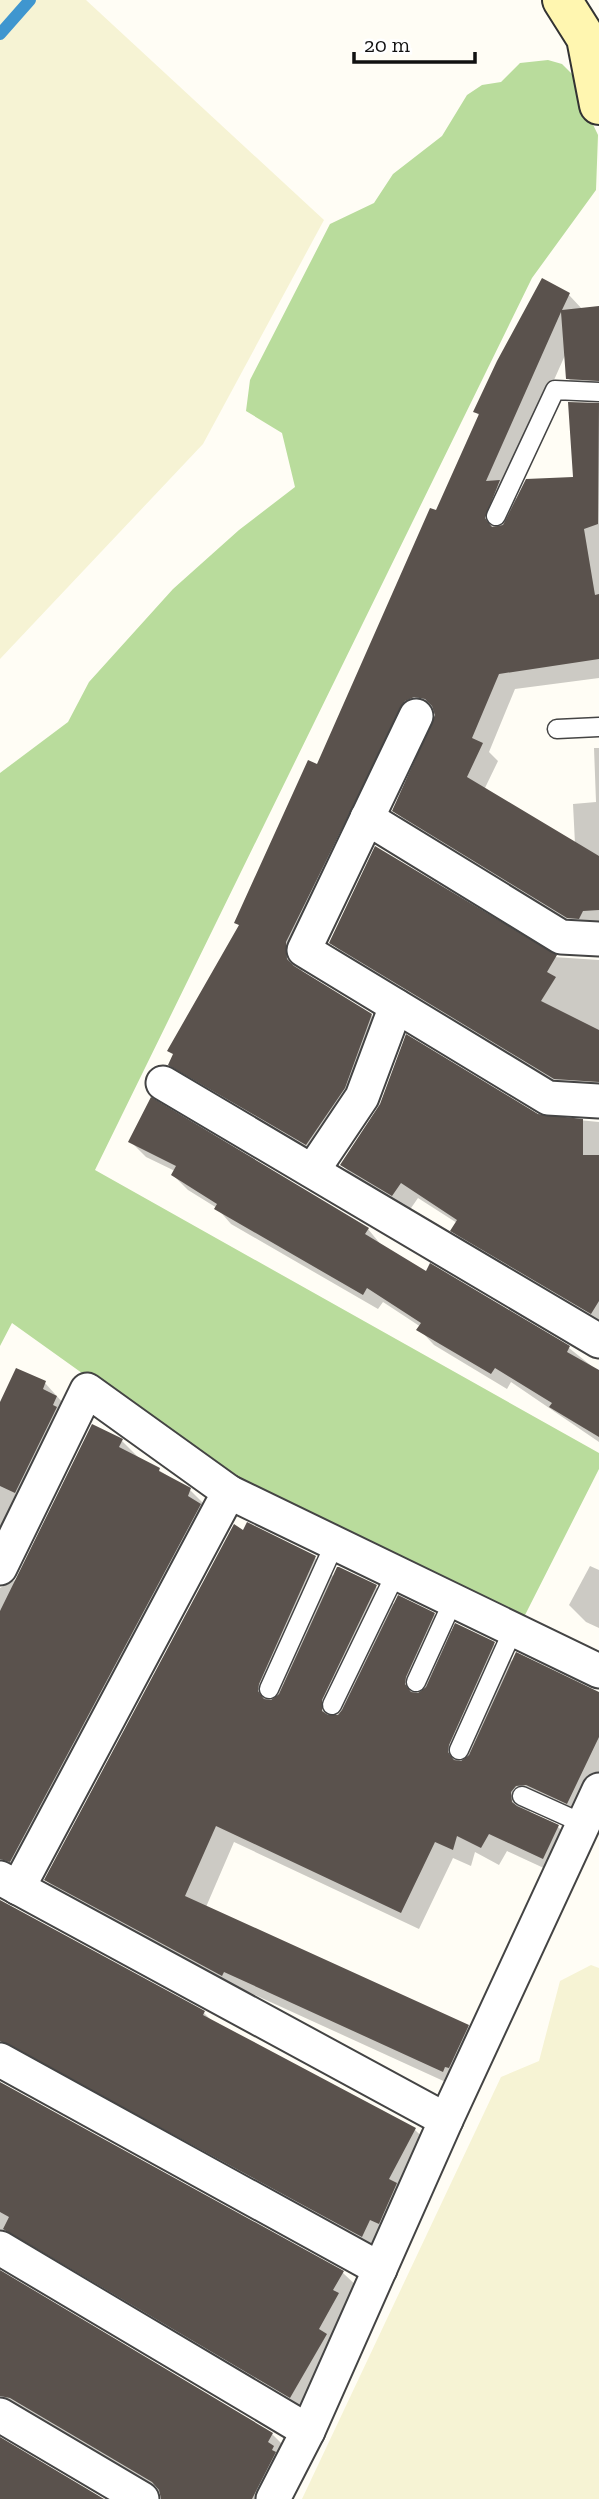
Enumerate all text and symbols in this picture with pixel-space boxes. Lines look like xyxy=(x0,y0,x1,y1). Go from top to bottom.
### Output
scale bar xyxy=(354,21,475,65)
text: 20 m xyxy=(364,32,410,57)

